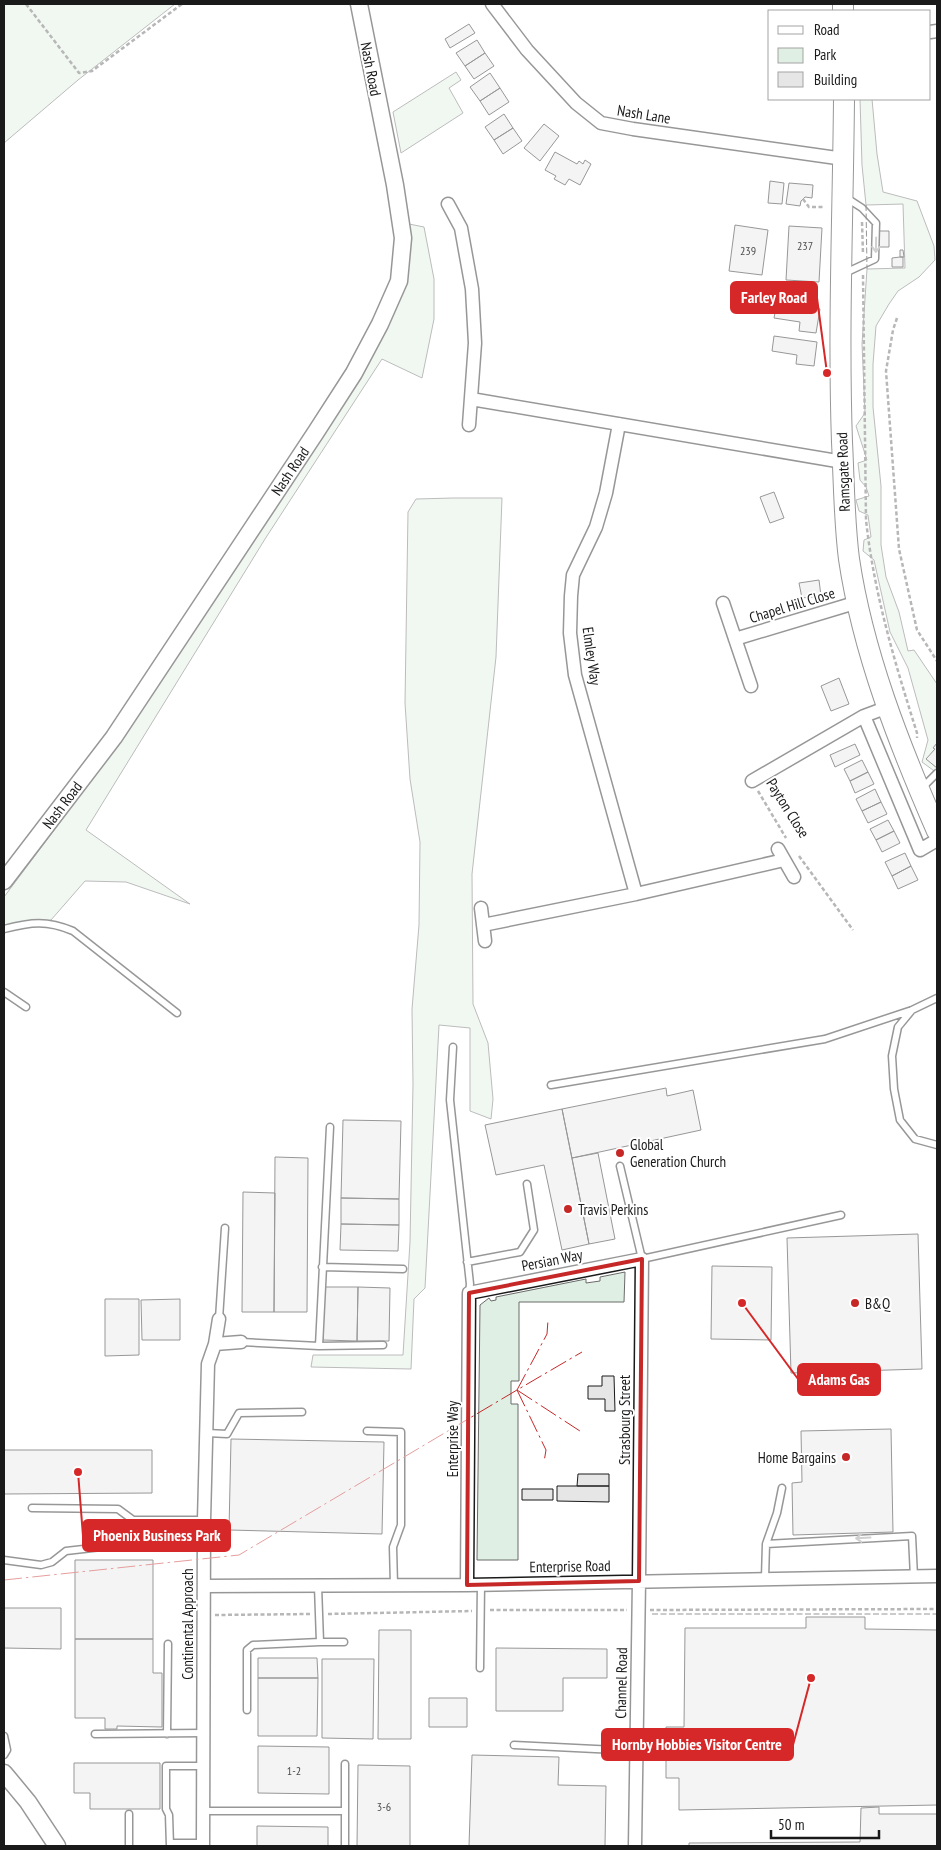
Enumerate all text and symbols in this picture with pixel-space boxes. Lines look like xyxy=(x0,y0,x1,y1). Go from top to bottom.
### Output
legend xyxy=(768,10,931,100)
text: Road xyxy=(814,20,840,39)
street label: Nash Road xyxy=(356,40,386,98)
text: Park xyxy=(814,45,836,64)
text: Building xyxy=(814,70,857,89)
street label: Nash Lane xyxy=(616,100,672,128)
one-way arrow xyxy=(871,236,880,252)
house number: 237 xyxy=(797,238,813,253)
house number: 239 xyxy=(740,243,756,258)
callout: Farley Road xyxy=(731,282,817,313)
text: Farley Road xyxy=(741,287,807,307)
street label: Ramsgate Road xyxy=(832,432,854,512)
street label: Nash Road xyxy=(267,443,313,499)
street label: Chapel Hill Close xyxy=(747,583,837,627)
street label: Elmley Way xyxy=(579,626,606,687)
street label: Payton Close xyxy=(762,775,814,841)
street label: Nash Road xyxy=(38,778,86,832)
place label: Global Generation Church xyxy=(630,1135,726,1171)
marker: Global Generation Church xyxy=(614,1147,626,1159)
place label: Travis Perkins xyxy=(578,1200,648,1219)
marker: Travis Perkins xyxy=(562,1203,574,1215)
street label: Persian Way xyxy=(520,1245,584,1275)
place label: B&Q xyxy=(865,1294,891,1313)
marker: B&Q xyxy=(849,1297,861,1309)
callout: Adams Gas xyxy=(798,1364,880,1395)
text: Adams Gas xyxy=(807,1369,870,1389)
street label: Strasbourg Street xyxy=(615,1375,634,1465)
street label: Enterprise Way xyxy=(443,1400,462,1477)
place label: Home Bargains xyxy=(758,1448,836,1467)
marker: Home Bargains xyxy=(840,1451,852,1463)
callout: Phoenix Business Park xyxy=(83,1520,230,1551)
text: Phoenix Business Park xyxy=(93,1525,221,1545)
one-way arrow xyxy=(855,1534,871,1543)
street label: Enterprise Road xyxy=(529,1556,611,1576)
street label: Continental Approach xyxy=(178,1568,197,1680)
street label: Channel Road xyxy=(611,1647,631,1719)
callout: Hornby Hobbies Visitor Centre xyxy=(602,1729,793,1760)
text: Hornby Hobbies Visitor Centre xyxy=(612,1734,782,1754)
house number: 1-2 xyxy=(287,1763,301,1778)
house number: 3-6 xyxy=(377,1799,391,1814)
scale bar xyxy=(771,1808,878,1840)
text: 50 m xyxy=(778,1815,804,1834)

